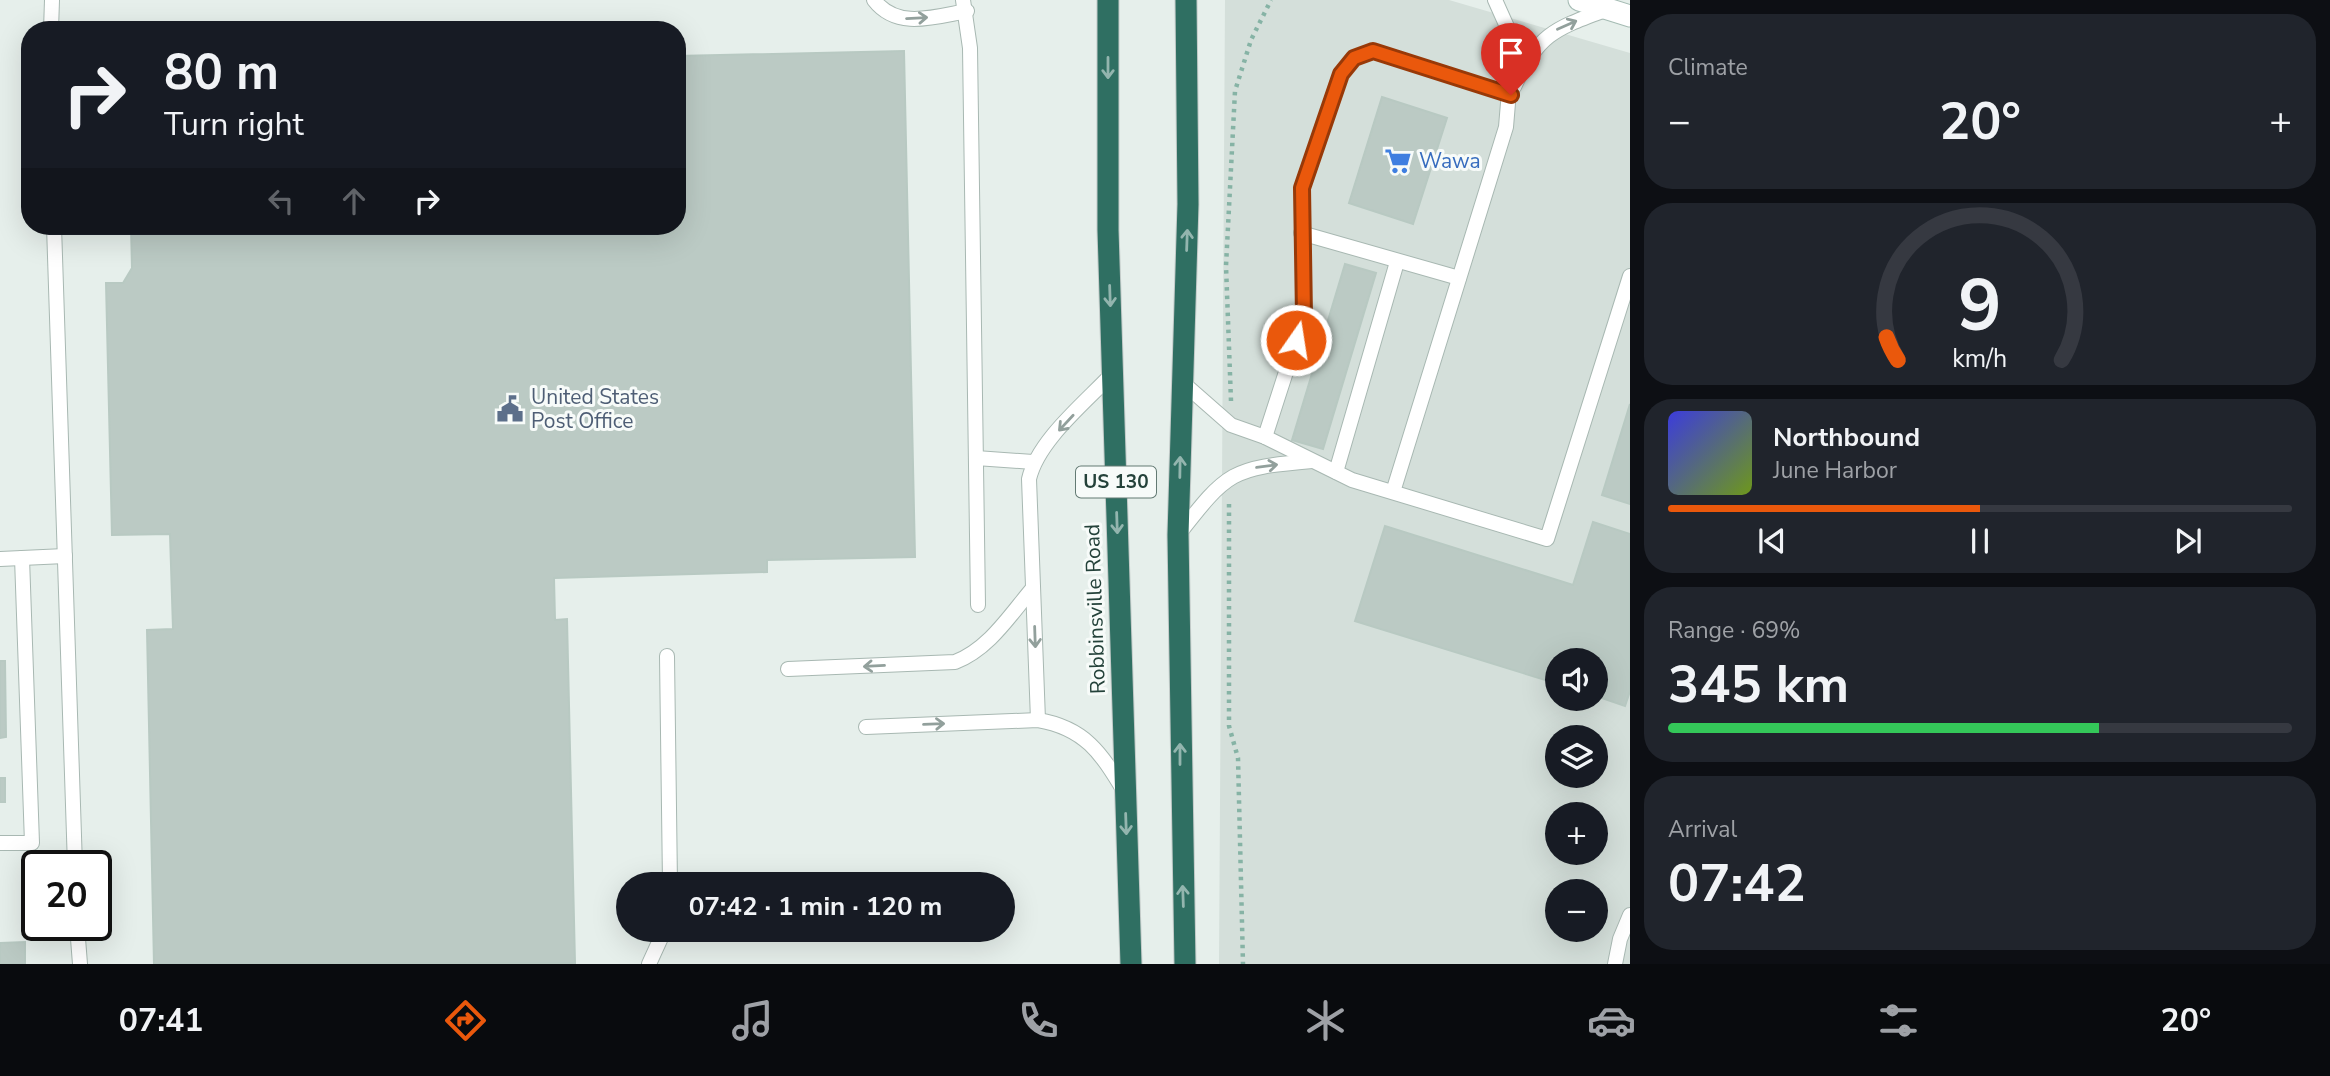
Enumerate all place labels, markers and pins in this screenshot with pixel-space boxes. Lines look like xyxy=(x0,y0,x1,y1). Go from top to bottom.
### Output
pin xyxy=(1481,23,1541,95)
supermarket icon: Wawa xyxy=(1383,146,1413,176)
place label: Wawa xyxy=(1419,147,1481,175)
place label: United States Post Office xyxy=(531,383,659,435)
public building icon: United States Post Office xyxy=(495,394,525,424)

